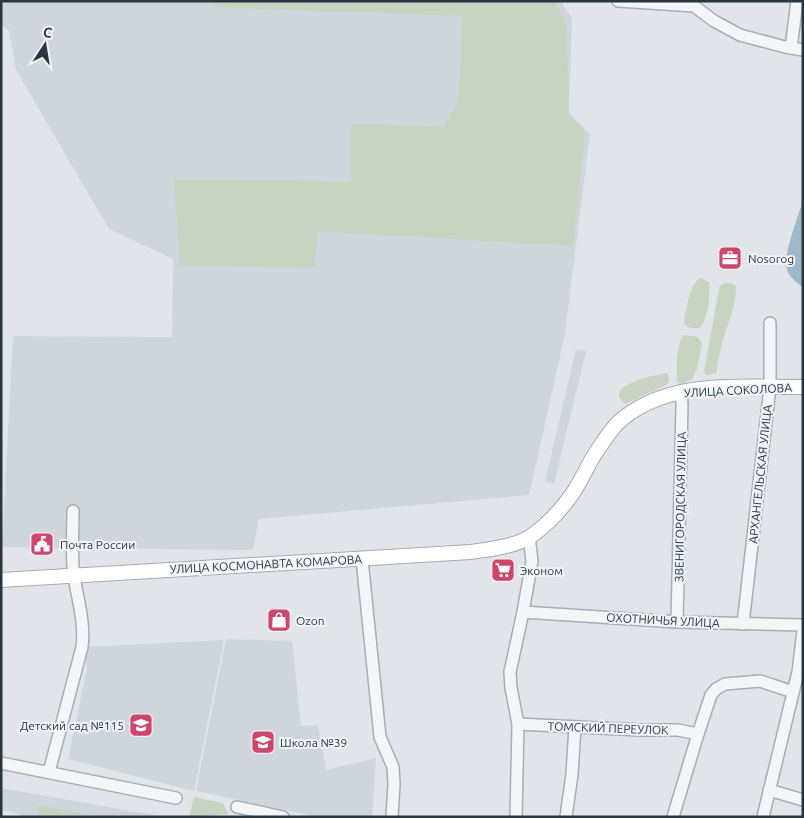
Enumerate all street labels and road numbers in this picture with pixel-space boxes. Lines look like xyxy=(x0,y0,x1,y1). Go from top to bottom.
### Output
street label: УЛИЦА СОКОЛОВА xyxy=(684,381,793,399)
street label: АРХАНГЕЛЬСКАЯ УЛИЦА xyxy=(746,404,774,544)
street label: ЗВЕНИГОРОДСКАЯ УЛИЦА xyxy=(672,431,688,582)
street label: УЛИЦА КОСМОНАВТА КОМАРОВА xyxy=(170,552,363,576)
street label: ОХОТНИЧЬЯ УЛИЦА xyxy=(606,611,720,629)
street label: ТОМСКИЙ ПЕРЕУЛОК xyxy=(547,719,669,737)

